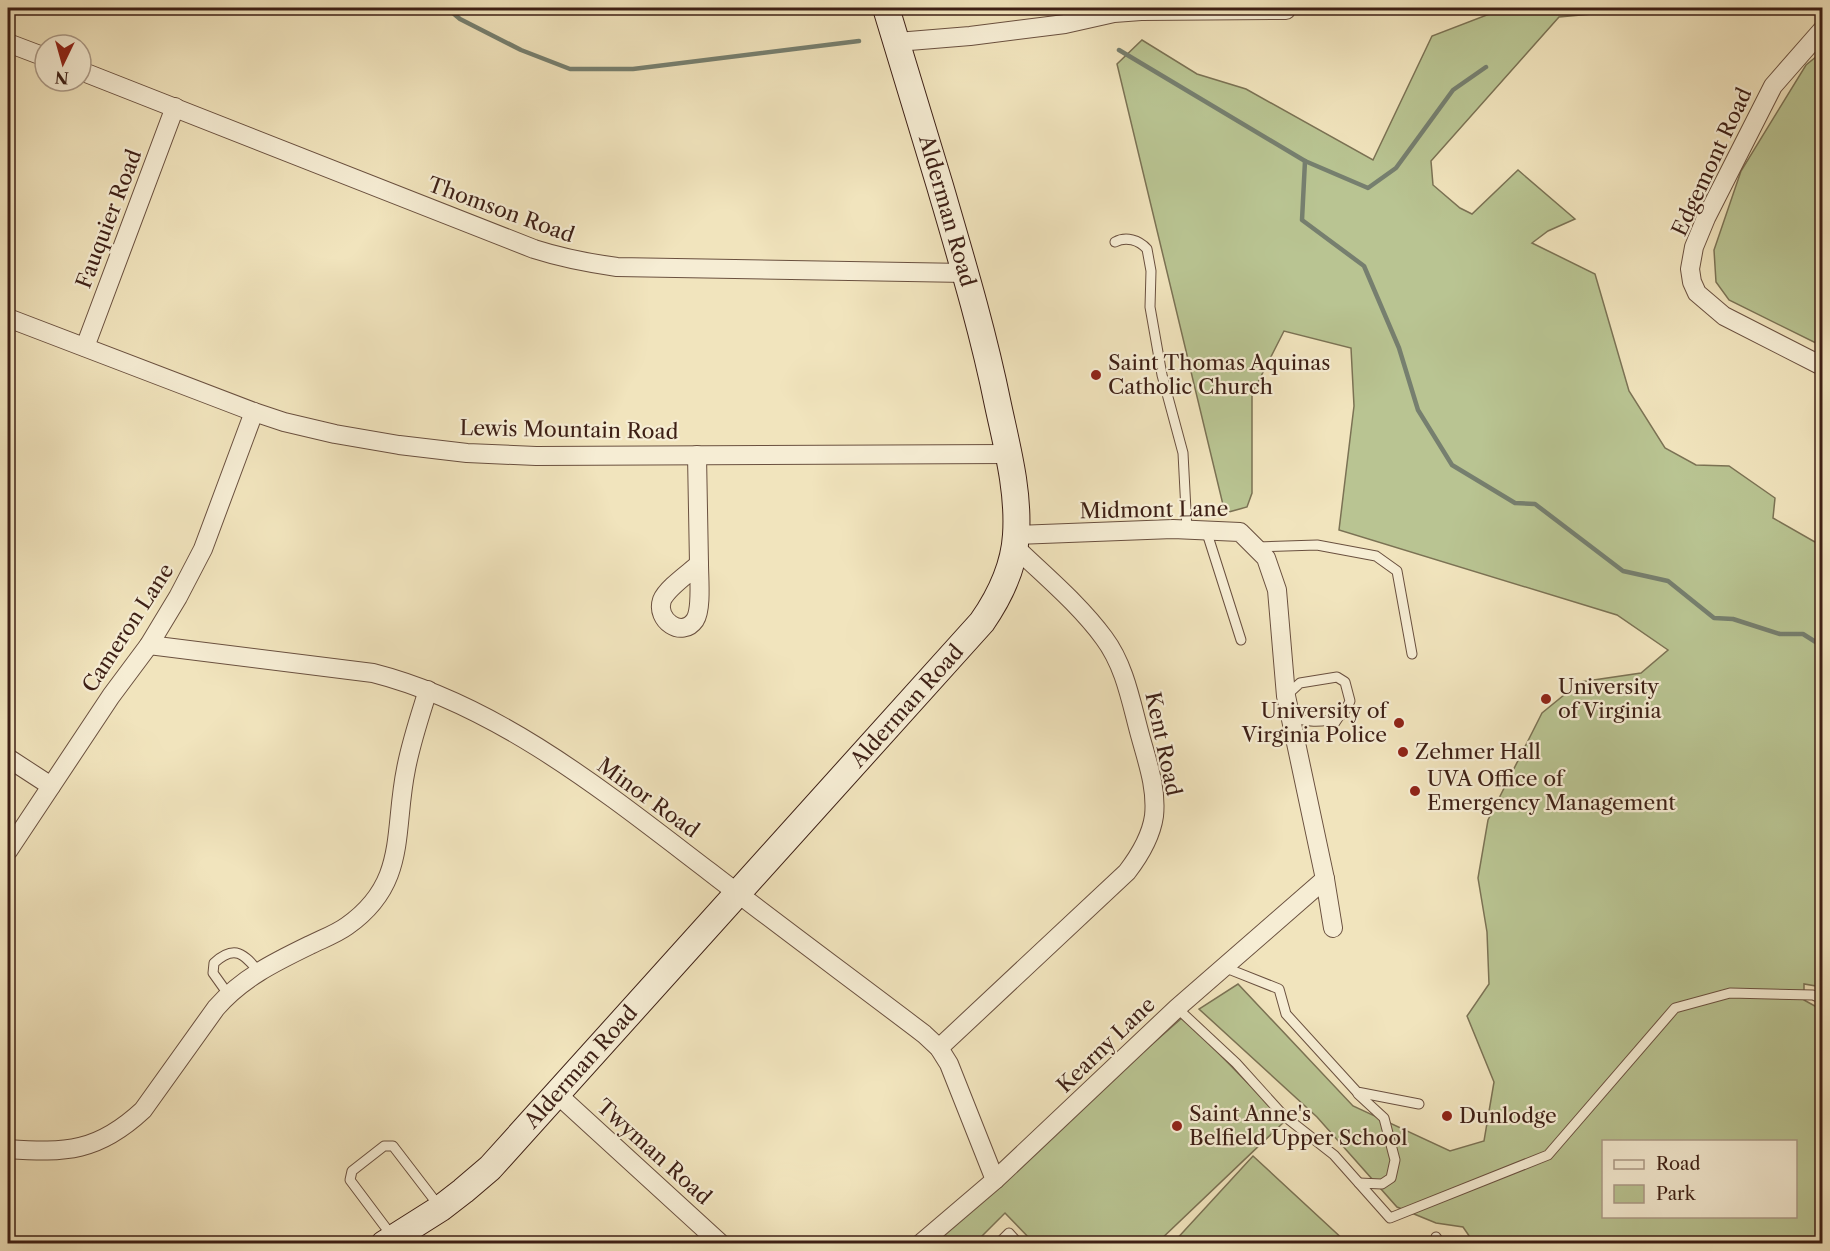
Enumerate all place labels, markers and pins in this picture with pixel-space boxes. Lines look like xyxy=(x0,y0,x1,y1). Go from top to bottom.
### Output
place label: Saint Thomas Aquinas Catholic Church xyxy=(1108,350,1330,399)
marker: Saint Thomas Aquinas Catholic Church xyxy=(1089,368,1103,382)
place label: University of Virginia xyxy=(1558,674,1662,723)
marker: University of Virginia xyxy=(1539,692,1553,706)
place label: University of Virginia Police xyxy=(1241,698,1389,747)
marker: University of Virginia Police xyxy=(1392,716,1406,730)
place label: Zehmer Hall xyxy=(1415,739,1541,764)
marker: Zehmer Hall xyxy=(1396,745,1410,759)
place label: UVA Office of Emergency Management xyxy=(1427,766,1676,815)
marker: UVA Office of Emergency Management xyxy=(1408,784,1422,798)
place label: Saint Anne's Belfield Upper School xyxy=(1189,1101,1407,1150)
place label: Dunlodge xyxy=(1459,1103,1557,1128)
marker: Dunlodge xyxy=(1440,1109,1454,1123)
marker: Saint Anne's Belfield Upper School xyxy=(1170,1119,1184,1133)

